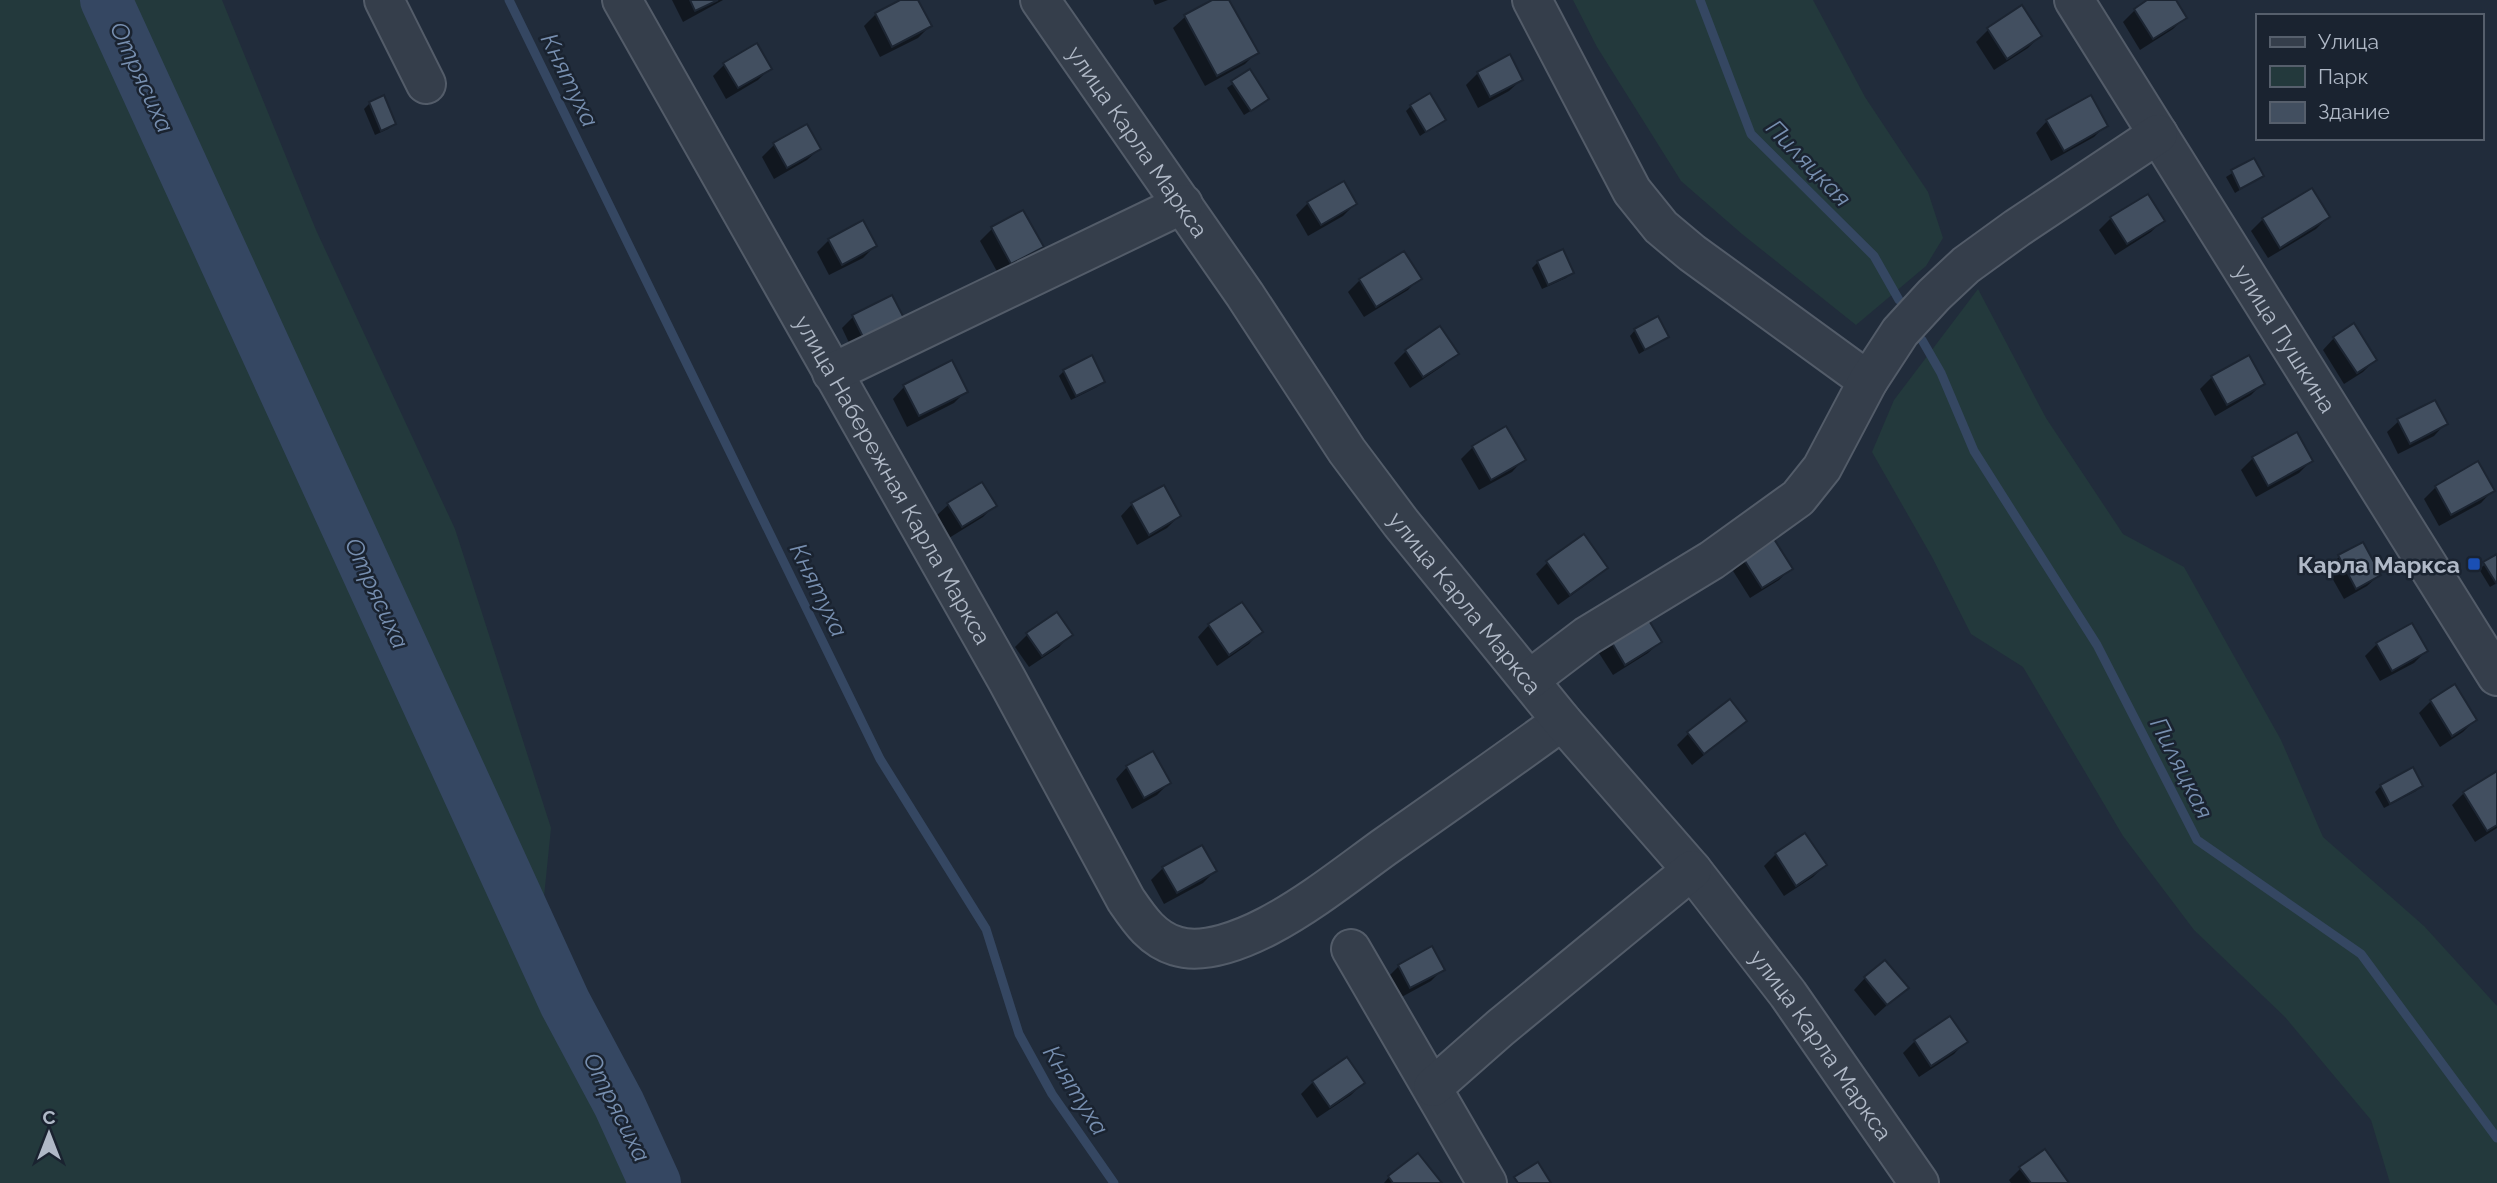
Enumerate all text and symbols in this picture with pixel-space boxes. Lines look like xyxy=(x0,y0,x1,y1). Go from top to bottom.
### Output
legend xyxy=(2256,14,2483,140)
water label: Отрясиха xyxy=(104,17,180,137)
water label: Княтуха xyxy=(535,29,605,131)
text: Улица xyxy=(2318,29,2379,54)
street label: улица Карла Маркса xyxy=(1062,40,1214,242)
text: Парк xyxy=(2318,64,2368,89)
text: Здание xyxy=(2318,99,2390,124)
water label: Пиляцкая xyxy=(1760,113,1858,213)
street label: улица Пушкина xyxy=(2229,259,2342,417)
street label: улица Набережная Карла Маркса xyxy=(790,310,997,649)
street label: улица Карла Маркса xyxy=(1383,506,1548,699)
water label: Отрясиха xyxy=(339,533,415,653)
water label: Княтуха xyxy=(784,539,854,641)
place label: Карла Маркса xyxy=(2298,551,2460,578)
marker: Карла Маркса xyxy=(2466,556,2482,572)
water label: Пиляцкая xyxy=(2144,712,2220,824)
street label: улица Карла Маркса xyxy=(1745,944,1898,1145)
water label: Княтуха xyxy=(1037,1040,1115,1140)
water label: Отрясиха xyxy=(577,1048,657,1166)
north arrow xyxy=(14,1099,84,1169)
text: С xyxy=(42,1106,56,1128)

